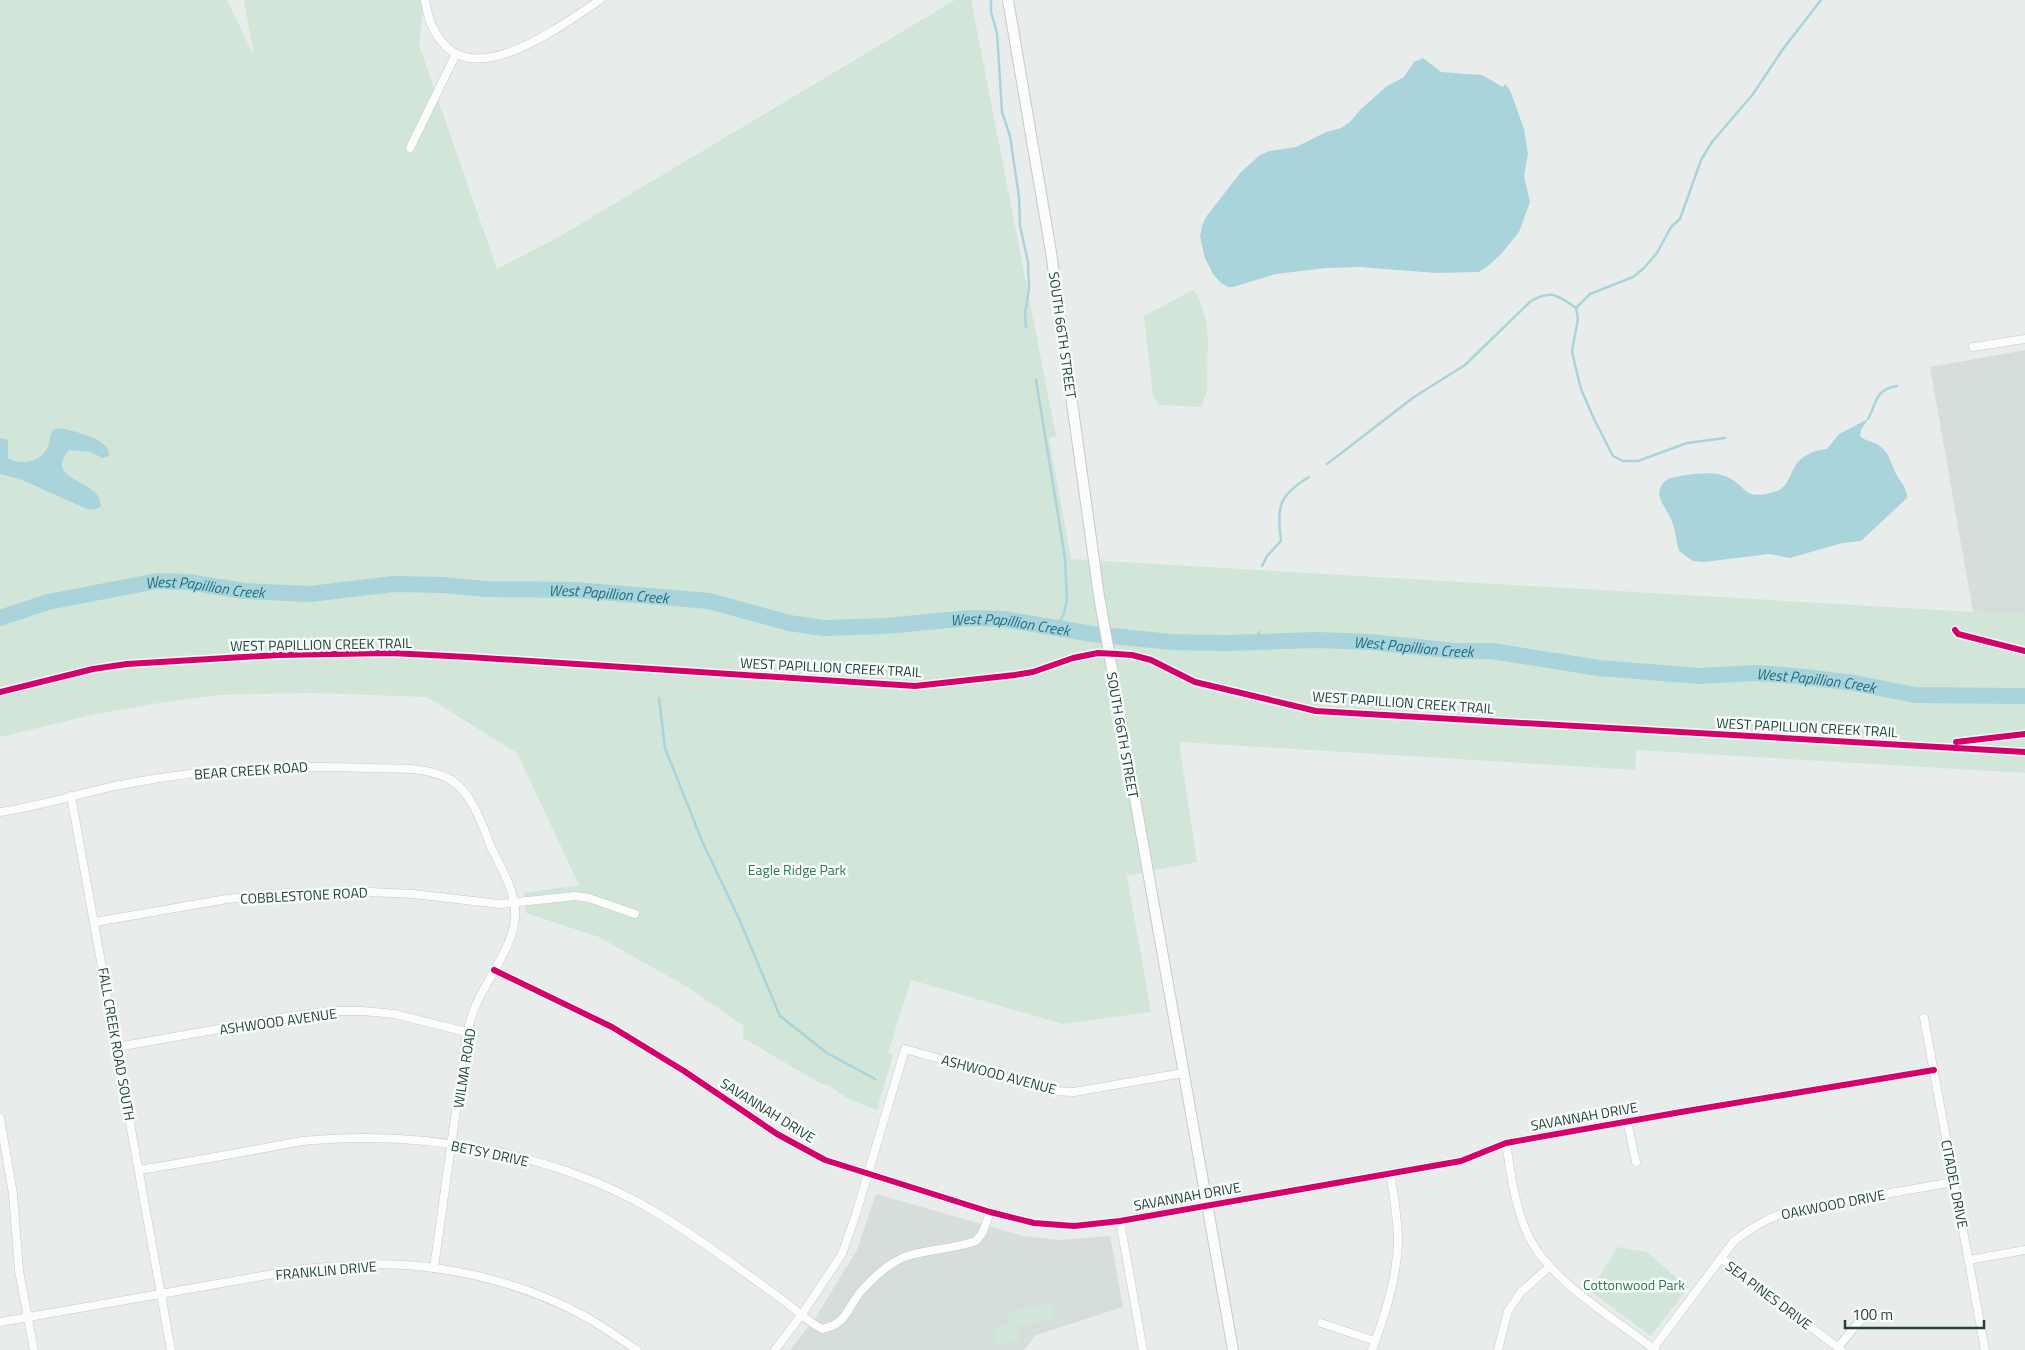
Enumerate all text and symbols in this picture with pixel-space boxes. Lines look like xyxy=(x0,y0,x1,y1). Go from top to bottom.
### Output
street label: SOUTH 66TH STREET xyxy=(1044,270,1082,400)
water label: West Papillion Creek xyxy=(143,569,268,604)
water label: West Papillion Creek xyxy=(548,578,672,609)
water label: West Papillion Creek xyxy=(949,606,1074,642)
water label: West Papillion Creek xyxy=(1353,630,1476,663)
street label: WEST PAPILLION CREEK TRAIL xyxy=(230,632,412,656)
street label: WEST PAPILLION CREEK TRAIL xyxy=(740,652,923,682)
water label: West Papillion Creek xyxy=(1756,661,1880,699)
street label: SOUTH 66TH STREET xyxy=(1102,670,1145,800)
street label: WEST PAPILLION CREEK TRAIL xyxy=(1312,685,1495,719)
street label: WEST PAPILLION CREEK TRAIL xyxy=(1716,712,1899,742)
street label: BEAR CREEK ROAD xyxy=(193,756,309,784)
park label: Eagle Ridge Park xyxy=(748,859,847,880)
street label: COBBLESTONE ROAD xyxy=(240,881,368,909)
street label: FALL CREEK ROAD SOUTH xyxy=(93,966,141,1122)
street label: ASHWOOD AVENUE xyxy=(218,1002,338,1040)
street label: WILMA ROAD xyxy=(447,1026,481,1110)
street label: ASHWOOD AVENUE xyxy=(939,1049,1059,1100)
street label: SAVANNAH DRIVE xyxy=(717,1072,820,1148)
street label: SAVANNAH DRIVE xyxy=(1529,1096,1639,1136)
street label: BETSY DRIVE xyxy=(449,1135,531,1172)
street label: CITADEL DRIVE xyxy=(1936,1138,1974,1230)
street label: SAVANNAH DRIVE xyxy=(1132,1176,1242,1216)
street label: OAKWOOD DRIVE xyxy=(1779,1184,1887,1224)
street label: FRANKLIN DRIVE xyxy=(275,1255,378,1285)
street label: SEA PINES DRIVE xyxy=(1721,1256,1817,1335)
park label: Cottonwood Park xyxy=(1583,1274,1685,1295)
scale bar xyxy=(1845,1298,1984,1330)
text: 100 m xyxy=(1852,1303,1893,1326)

